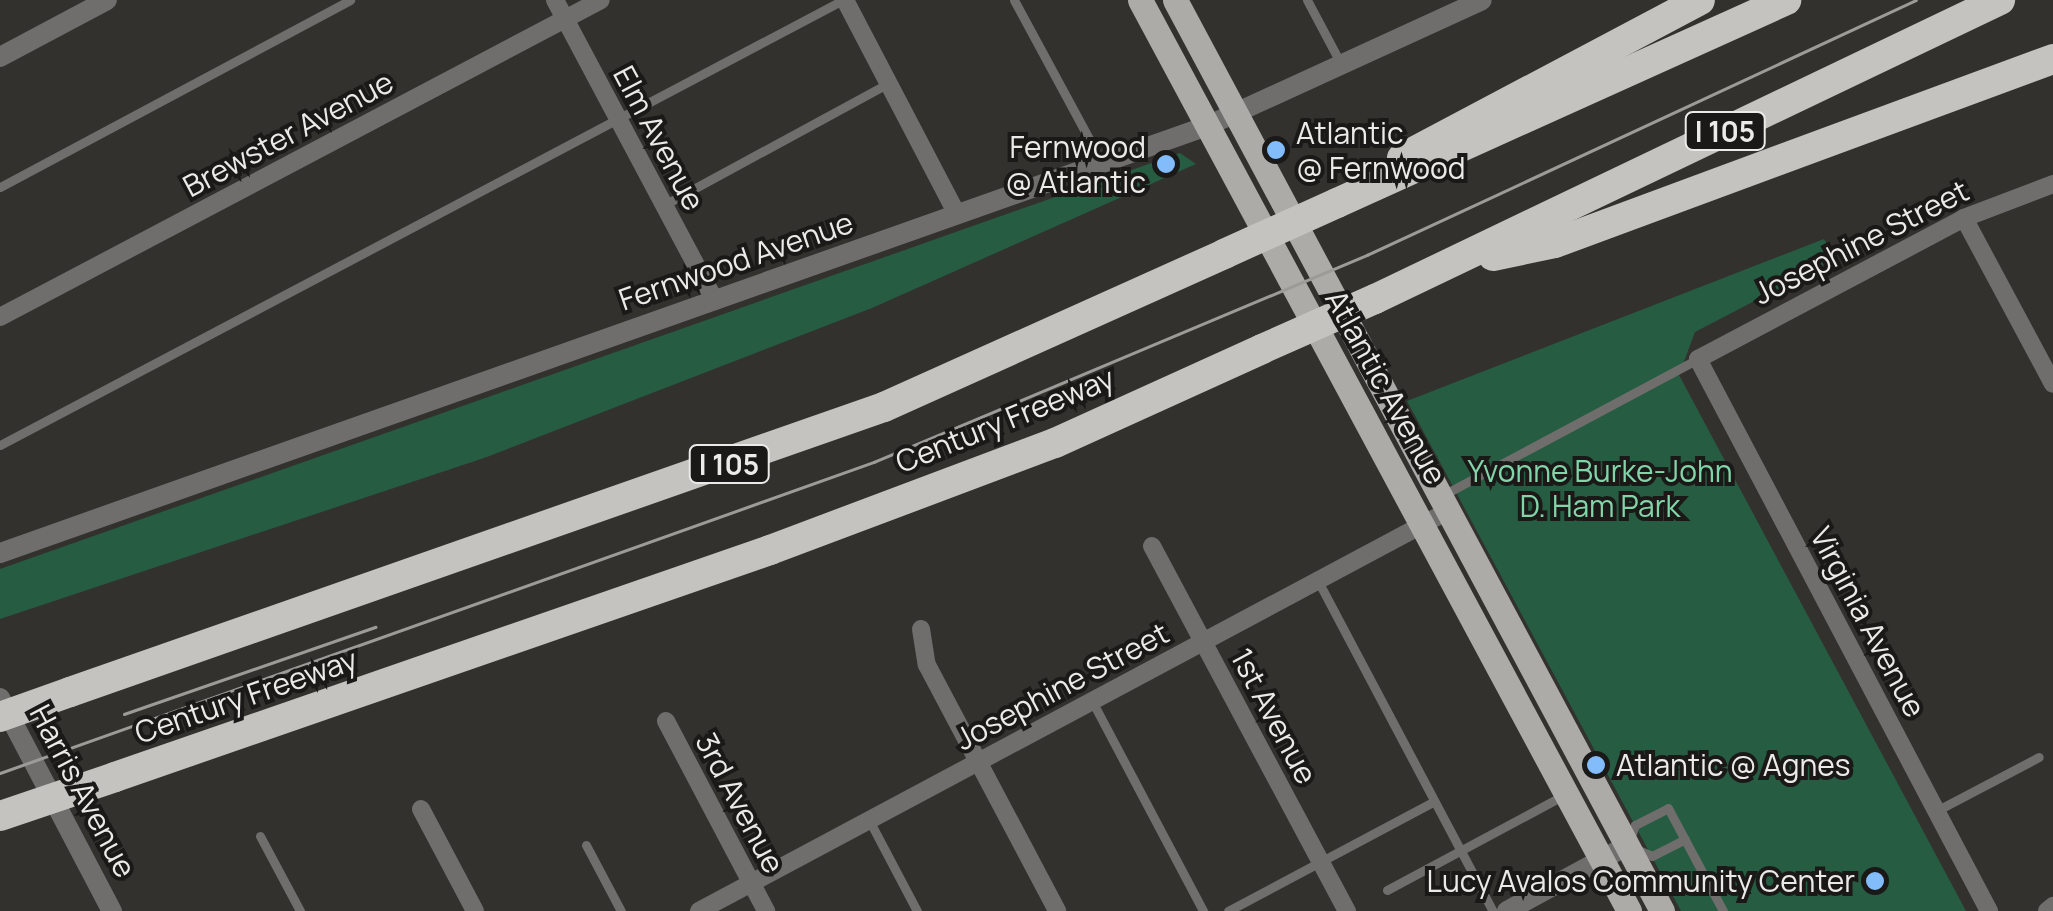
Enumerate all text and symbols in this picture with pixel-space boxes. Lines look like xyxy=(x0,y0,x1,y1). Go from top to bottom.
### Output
street label: Elm Avenue xyxy=(606,60,712,216)
street label: Brewster Avenue xyxy=(177,64,399,204)
road number: I 105 xyxy=(1682,108,1768,154)
place label: Atlantic @ Fernwood xyxy=(1296,115,1466,186)
place label: Fernwood @ Atlantic xyxy=(1005,129,1146,200)
marker: Atlantic @ Fernwood xyxy=(1265,139,1287,161)
marker: Fernwood @ Atlantic xyxy=(1155,153,1177,175)
street label: Josephine Street xyxy=(1748,172,1974,312)
street label: Fernwood Avenue xyxy=(614,204,858,318)
street label: Atlantic Avenue xyxy=(1318,284,1454,490)
street label: Century Freeway xyxy=(890,360,1120,480)
road number: I 105 xyxy=(686,441,772,487)
park label: Yvonne Burke-John D. Ham Park xyxy=(1467,453,1733,524)
street label: Virginia Avenue xyxy=(1803,521,1933,723)
street label: Josephine Street xyxy=(949,615,1175,757)
street label: Century Freeway xyxy=(130,641,362,751)
street label: 1st Avenue xyxy=(1223,642,1325,790)
street label: Harris Avenue xyxy=(22,699,144,883)
street label: 3rd Avenue xyxy=(688,727,792,879)
place label: Atlantic @ Agnes xyxy=(1616,747,1850,783)
marker: Atlantic @ Agnes xyxy=(1585,754,1607,776)
place label: Lucy Avalos Community Center xyxy=(1427,863,1855,899)
marker: Lucy Avalos Community Center xyxy=(1864,870,1886,892)

